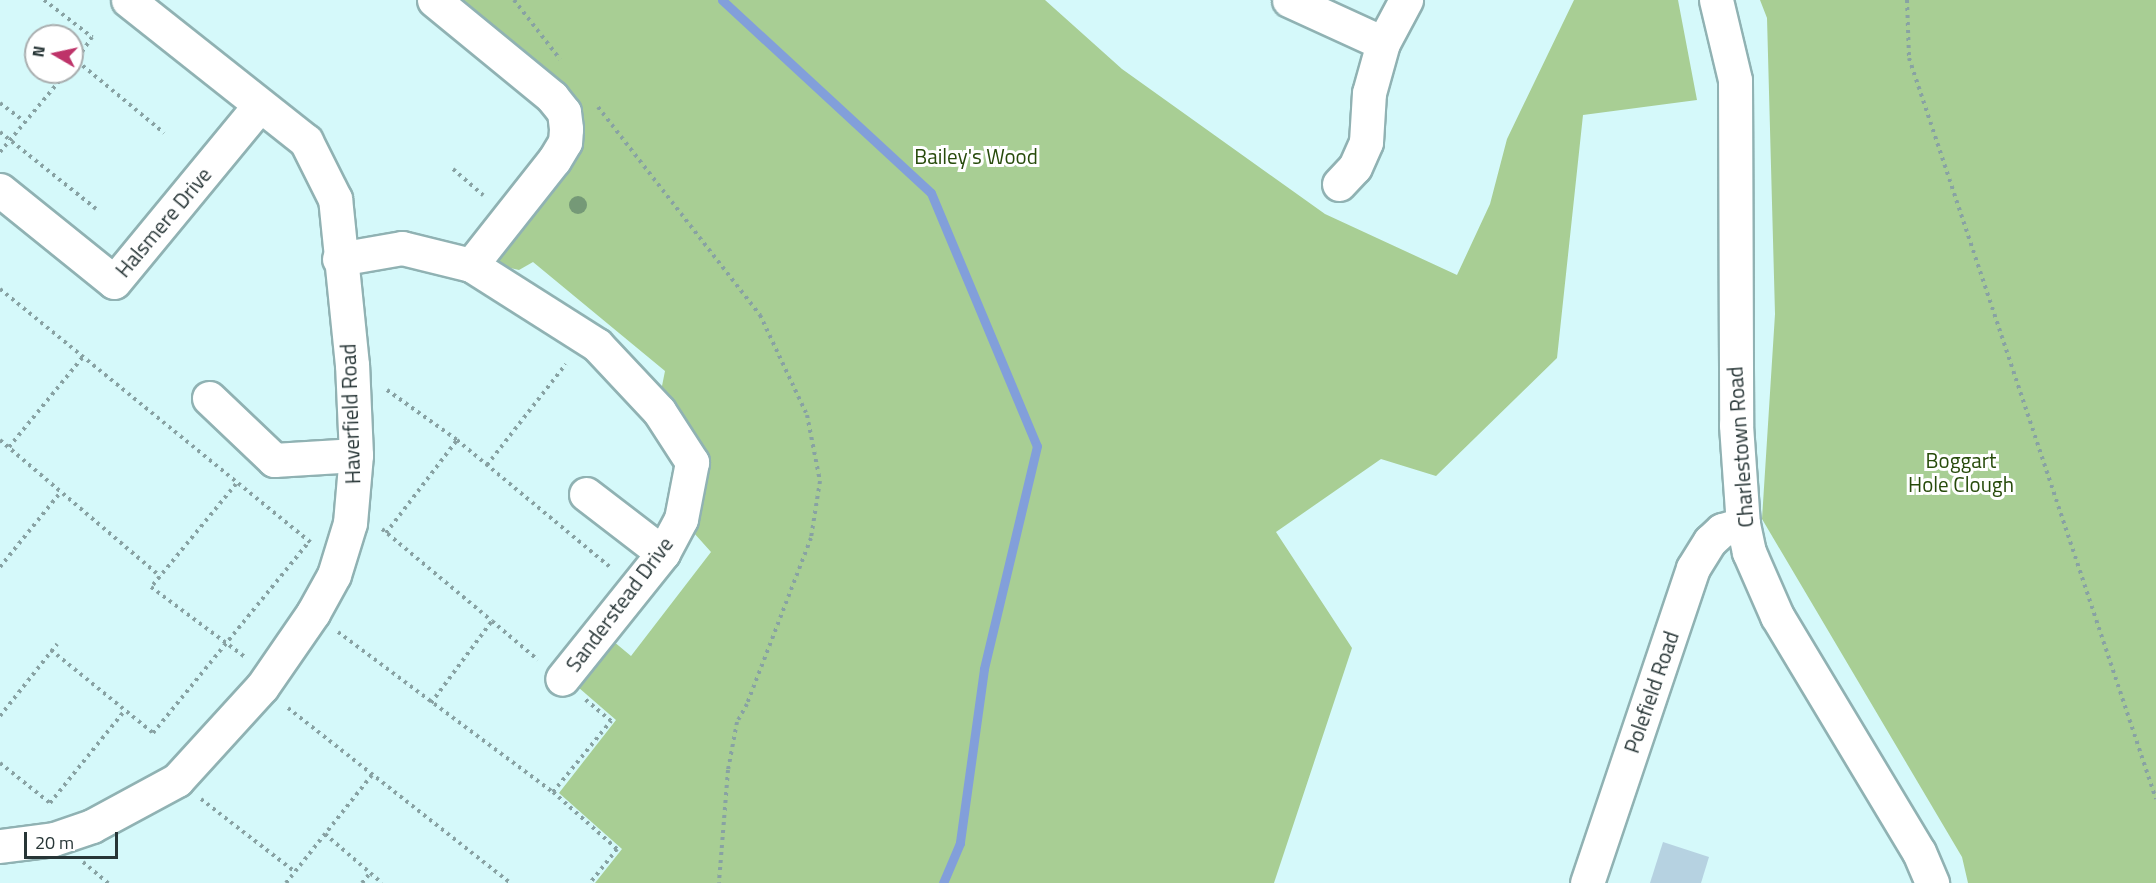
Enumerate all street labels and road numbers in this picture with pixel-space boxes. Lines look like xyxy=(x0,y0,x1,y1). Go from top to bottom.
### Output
street label: Halsmere Drive xyxy=(110,162,216,282)
street label: Haverfield Road xyxy=(335,343,365,485)
street label: Charlestown Road xyxy=(1722,366,1758,528)
street label: Sanderstead Drive xyxy=(560,532,678,676)
street label: Polefield Road xyxy=(1618,628,1684,756)

